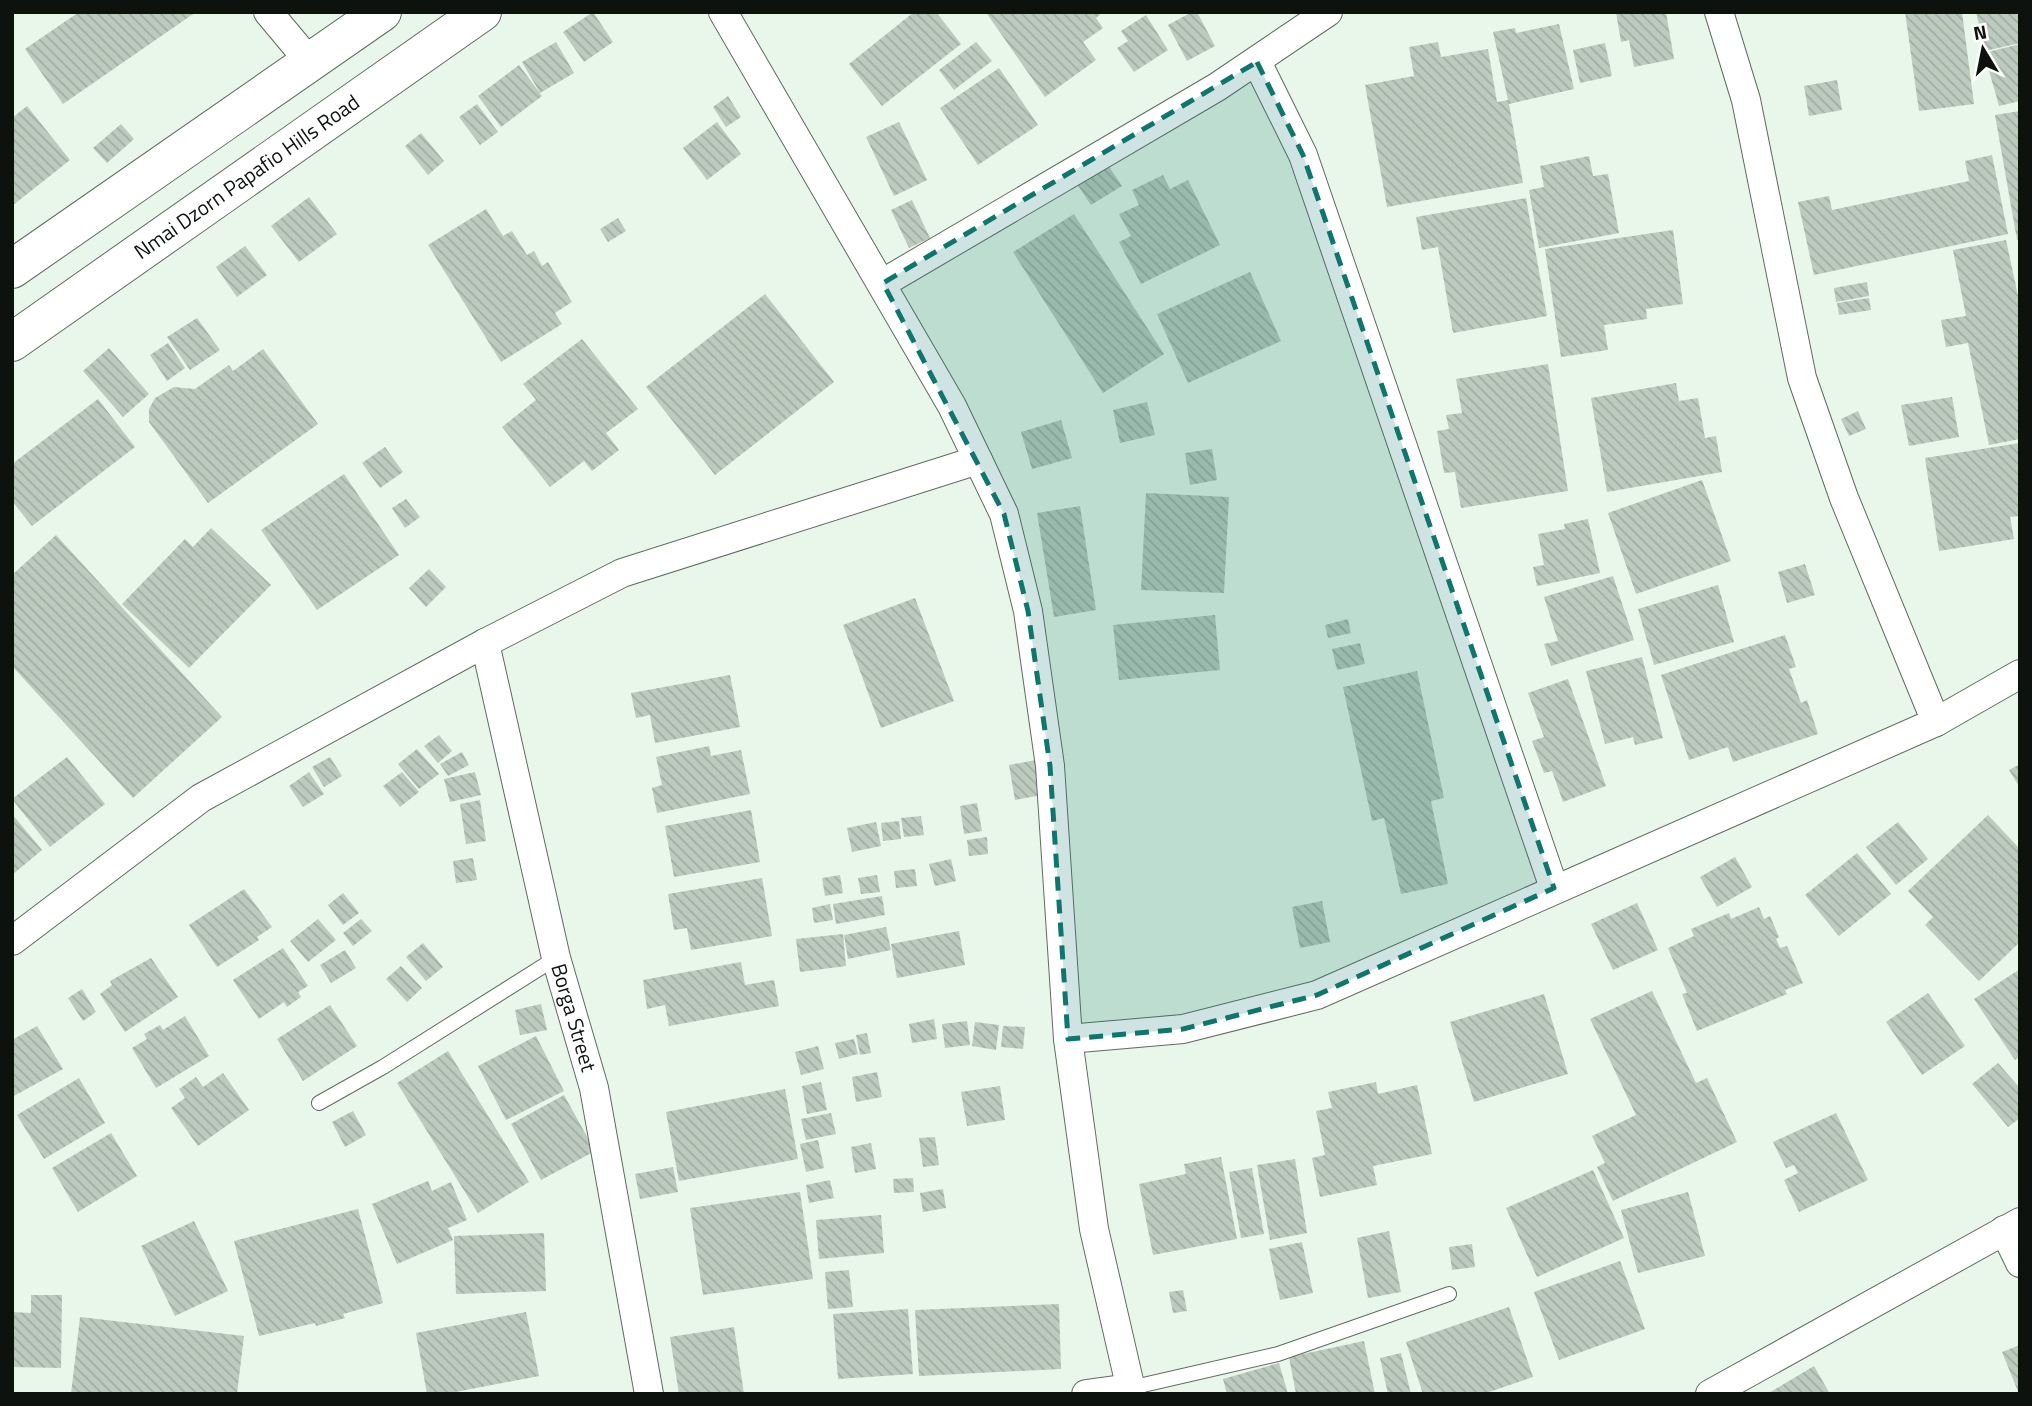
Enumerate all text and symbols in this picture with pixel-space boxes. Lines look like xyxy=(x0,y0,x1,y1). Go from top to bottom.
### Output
north arrow xyxy=(1948,14,2018,84)
text: N xyxy=(1971,16,1989,47)
street label: Nmai Dzorn Papafio Hills Road xyxy=(127,86,366,267)
street label: Borga Street xyxy=(543,959,606,1076)

